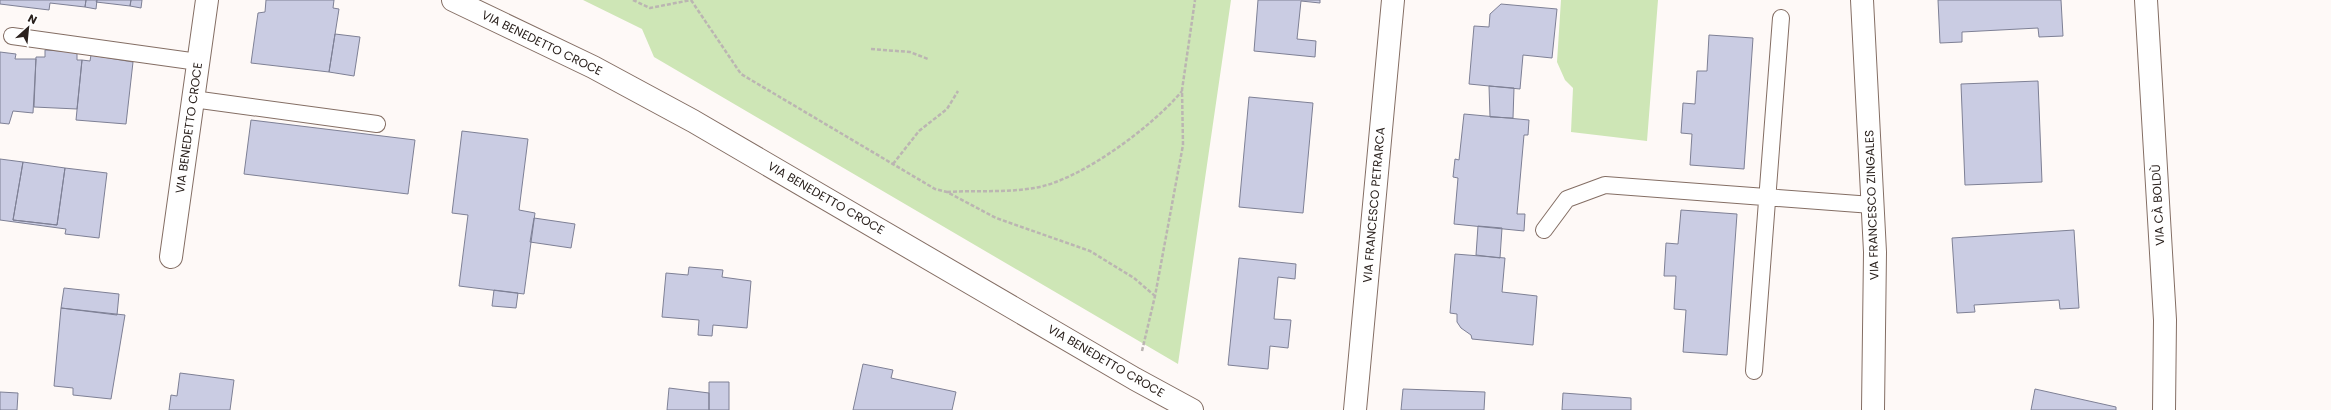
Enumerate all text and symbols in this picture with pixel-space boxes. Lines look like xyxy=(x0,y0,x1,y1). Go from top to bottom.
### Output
street label: VIA BENEDETTO CROCE xyxy=(479,6,605,79)
north arrow xyxy=(8,8,48,48)
text: N xyxy=(25,10,40,28)
street label: VIA BENEDETTO CROCE xyxy=(171,61,206,195)
street label: VIA FRANCESCO PETRARCA xyxy=(1358,126,1389,284)
street label: VIA FRANCESCO ZINGALES xyxy=(1860,130,1883,280)
street label: VIA BENEDETTO CROCE xyxy=(765,157,888,238)
street label: VIA CÀ BOLDÙ xyxy=(2147,164,2168,246)
street label: VIA BENEDETTO CROCE xyxy=(1045,320,1168,401)

